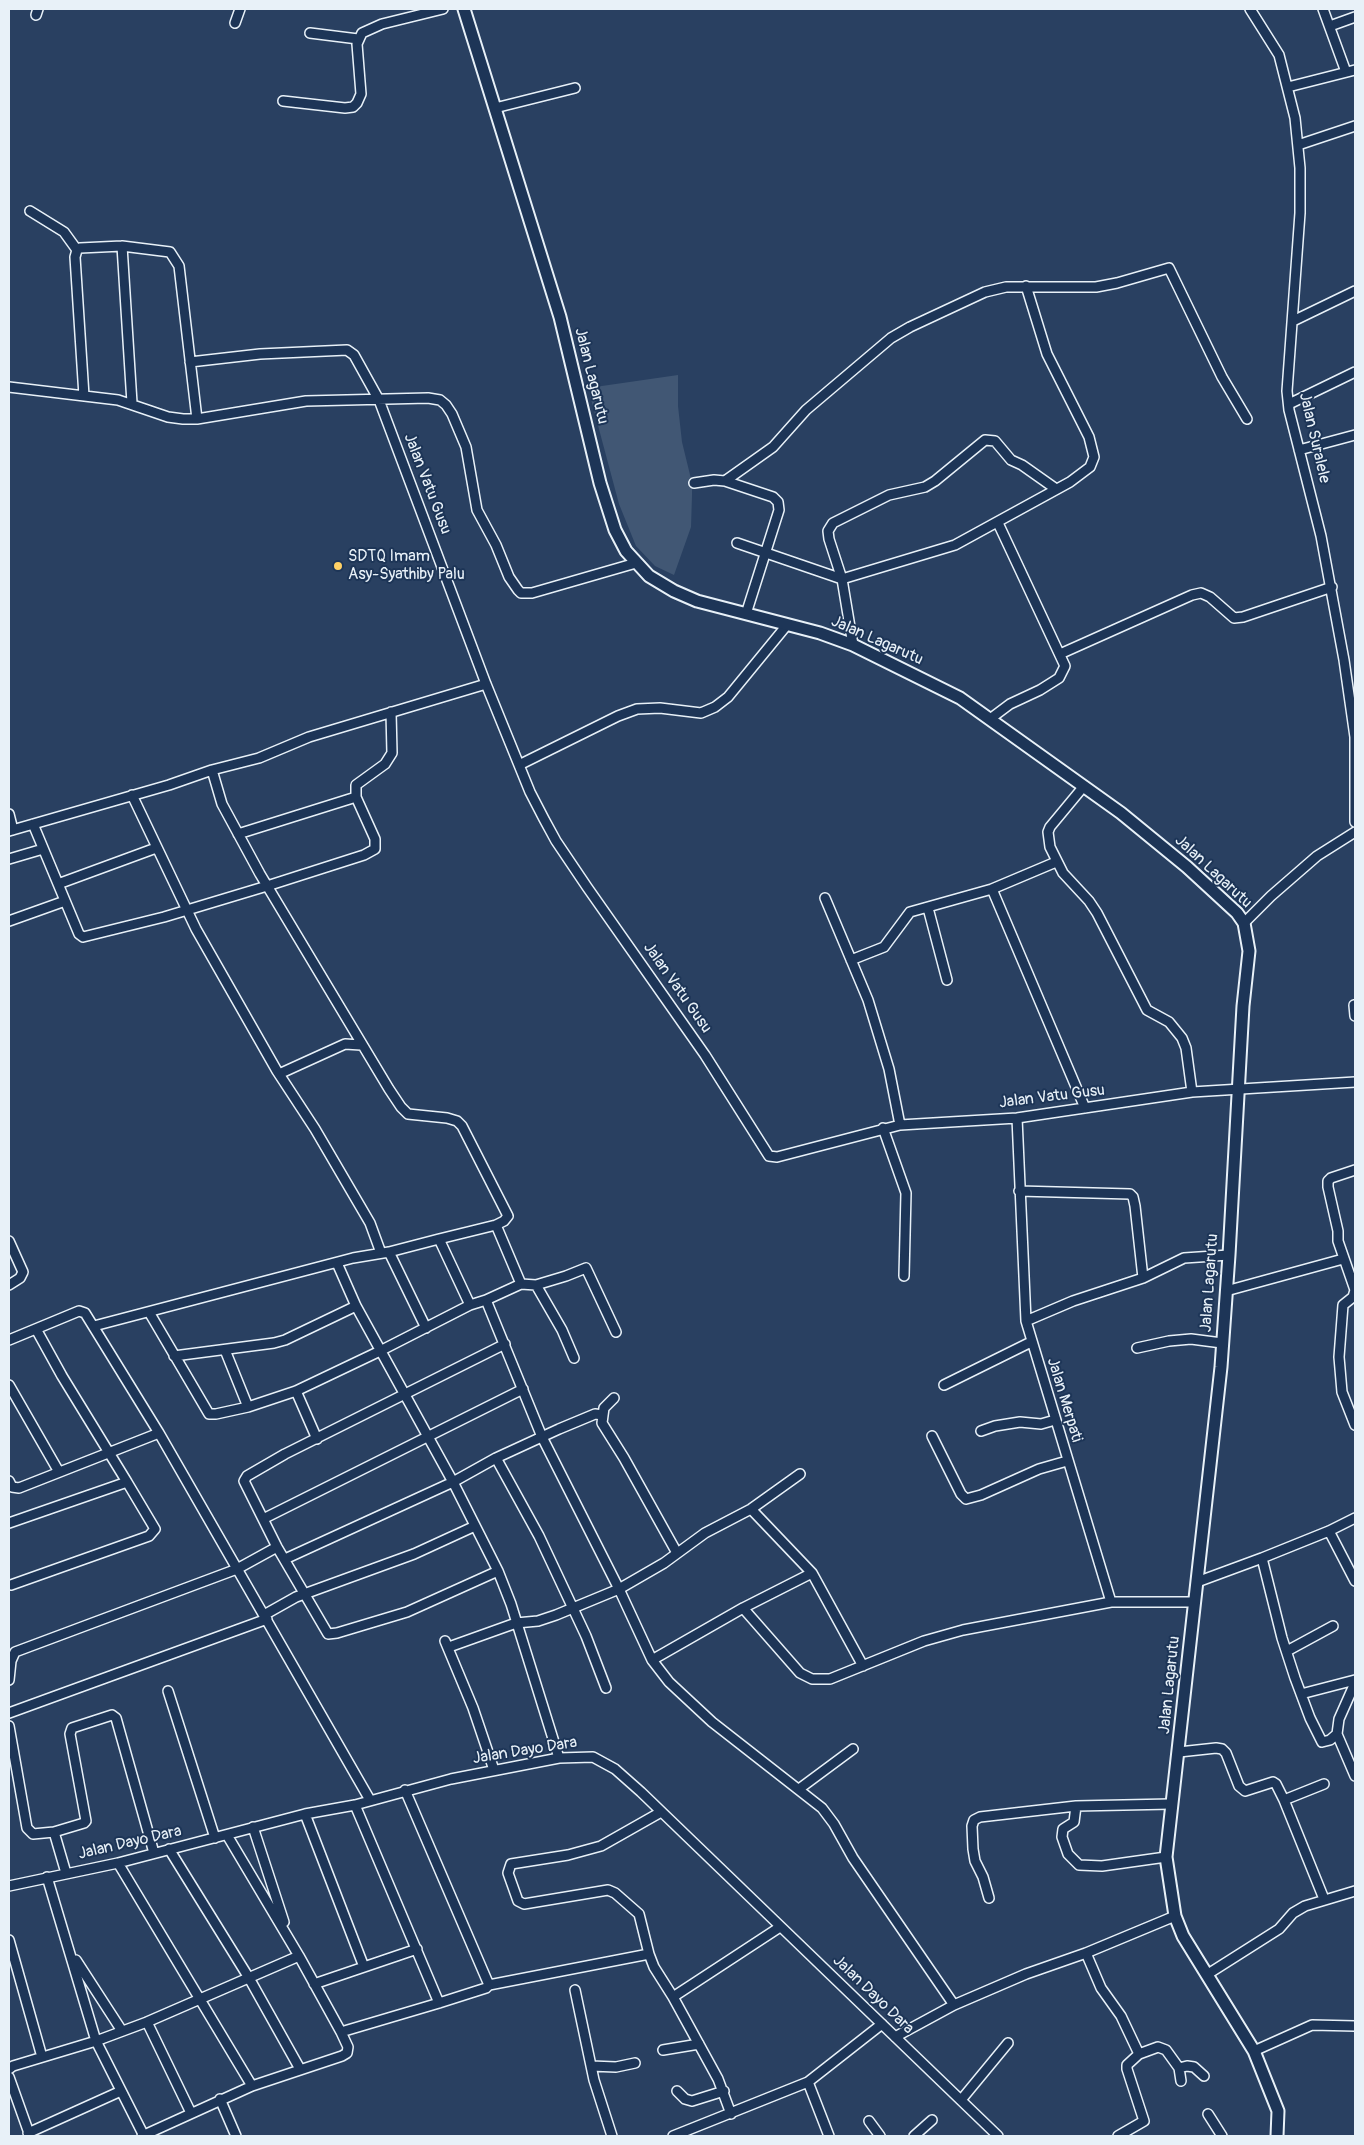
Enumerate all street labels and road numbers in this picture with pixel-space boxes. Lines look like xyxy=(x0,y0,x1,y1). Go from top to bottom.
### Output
street label: Jalan Lagarutu xyxy=(570,326,612,426)
street label: Jalan Suralele xyxy=(1294,391,1334,485)
street label: Jalan Vatu Gusu xyxy=(399,431,455,537)
street label: Jalan Lagarutu xyxy=(828,612,926,670)
street label: Jalan Lagarutu xyxy=(1170,831,1256,913)
street label: Jalan Vatu Gusu xyxy=(639,939,715,1037)
street label: Jalan Vatu Gusu xyxy=(998,1081,1106,1113)
street label: Jalan Lagarutu xyxy=(1197,1233,1223,1333)
street label: Jalan Merpati xyxy=(1042,1355,1086,1445)
street label: Jalan Lagarutu xyxy=(1155,1635,1185,1735)
street label: Jalan Dayo Dara xyxy=(471,1733,579,1769)
street label: Jalan Dayo Dara xyxy=(76,1822,184,1864)
street label: Jalan Dayo Dara xyxy=(828,1951,918,2039)

